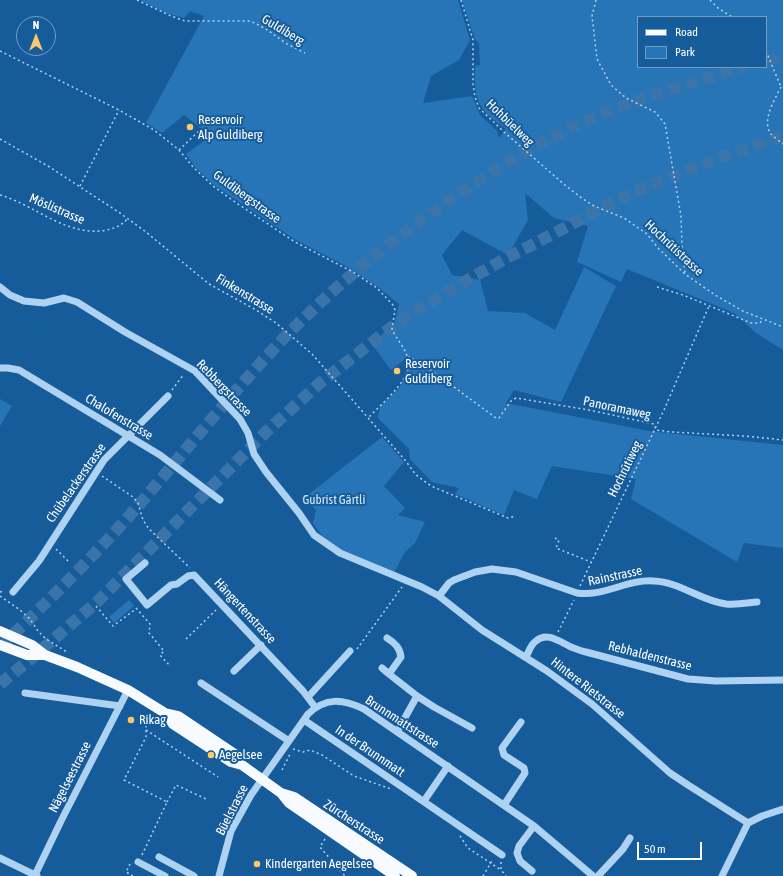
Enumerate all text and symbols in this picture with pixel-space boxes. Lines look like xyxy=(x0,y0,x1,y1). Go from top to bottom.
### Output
street label: Guldiberg xyxy=(259,11,307,49)
north arrow xyxy=(16,16,56,56)
legend xyxy=(637,16,767,68)
text: N xyxy=(33,19,39,31)
text: Road xyxy=(675,25,698,39)
text: Park xyxy=(675,45,695,59)
street label: Hohbüelweg xyxy=(483,96,537,150)
place label: Reservoir Alp Guldiberg xyxy=(198,112,262,143)
marker: Reservoir Alp Guldiberg xyxy=(185,122,195,132)
street label: Guldibergstrasse xyxy=(210,167,284,227)
street label: Möslistrasse xyxy=(27,190,87,228)
street label: Hochrütistrasse xyxy=(641,217,707,279)
street label: Finkenstrasse xyxy=(213,271,277,317)
street label: Rebbergstrasse xyxy=(193,356,255,420)
place label: Reservoir Guldiberg xyxy=(405,356,452,387)
marker: Reservoir Guldiberg xyxy=(392,366,402,376)
street label: Chalofenstrasse xyxy=(82,391,156,443)
street label: Panoramaweg xyxy=(582,393,652,423)
street label: Hochrütiweg xyxy=(605,438,645,500)
street label: Chübelackerstrasse xyxy=(43,440,109,526)
park label: Gubrist Gärtli xyxy=(302,492,366,508)
street label: Rainstrasse xyxy=(587,563,643,589)
street label: Hängertenstrasse xyxy=(211,575,279,647)
street label: Rebhaldenstrasse xyxy=(607,638,693,674)
street label: Hintere Rietstrasse xyxy=(548,654,628,722)
street label: Brunnmattstrasse xyxy=(362,692,442,752)
place label: Rikag xyxy=(139,712,166,728)
marker: Rikag xyxy=(126,715,136,725)
street label: In der Brunnmatt xyxy=(332,722,408,780)
street label: Nägelseestrasse xyxy=(45,739,95,815)
place label: Aegelsee xyxy=(219,747,262,763)
marker: Aegelsee xyxy=(206,750,216,760)
street label: Büelstrasse xyxy=(213,782,251,838)
street label: Zürcherstrasse xyxy=(320,796,388,848)
scale bar xyxy=(639,834,704,860)
text: 50 m xyxy=(644,842,666,856)
place label: Kindergarten Aegelsee xyxy=(265,856,372,872)
marker: Kindergarten Aegelsee xyxy=(252,859,262,869)

